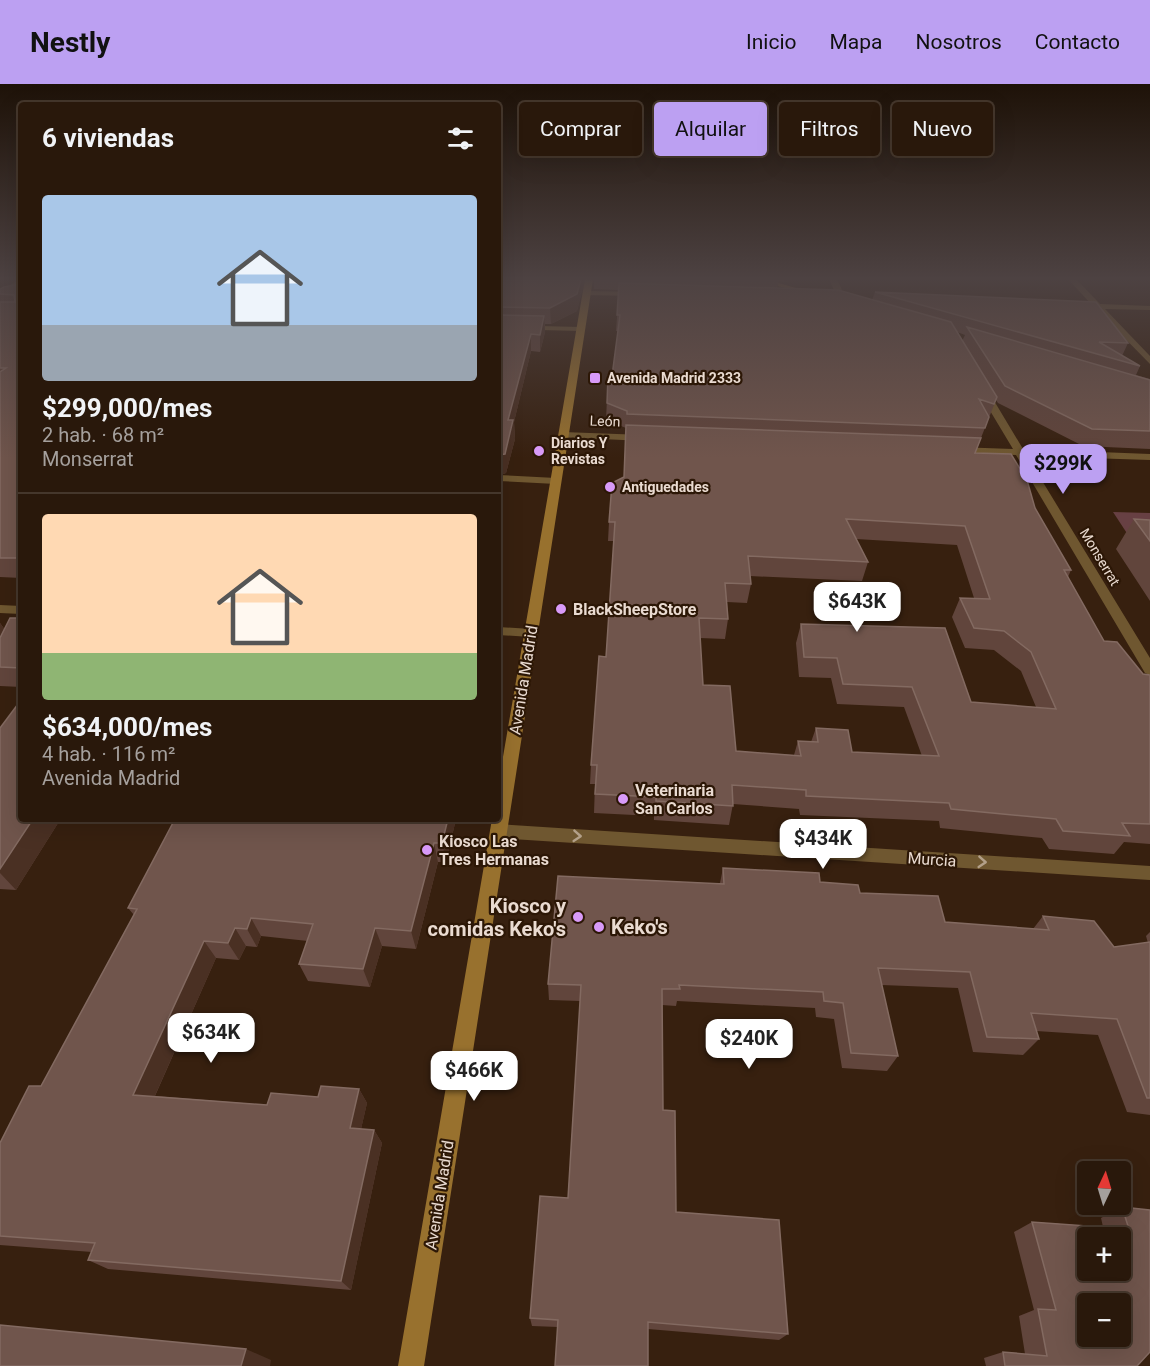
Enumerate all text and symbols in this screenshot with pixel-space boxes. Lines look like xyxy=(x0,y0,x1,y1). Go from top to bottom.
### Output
text: Nestly xyxy=(30,26,110,59)
text: Inicio xyxy=(746,30,796,54)
text: Mapa xyxy=(829,30,882,54)
text: Nosotros xyxy=(915,30,1002,54)
text: Contacto xyxy=(1035,30,1120,54)
chip: Comprar xyxy=(519,102,642,156)
chip: Alquilar xyxy=(654,102,767,156)
chip: Filtros xyxy=(779,102,880,156)
chip: Nuevo xyxy=(892,102,993,156)
icon: filters xyxy=(444,122,477,155)
text: 6 viviendas xyxy=(42,123,174,153)
icon: home xyxy=(206,234,314,342)
place label: Avenida Madrid 2333 xyxy=(607,370,741,386)
marker: Avenida Madrid 2333 xyxy=(588,371,602,385)
text: $299,000/mes xyxy=(42,393,212,423)
street label: León xyxy=(589,412,621,430)
text: 2 hab. · 68 m² xyxy=(42,423,164,447)
place label: Diarios Y Revistas xyxy=(551,435,608,467)
marker: Diarios Y Revistas xyxy=(532,444,546,458)
pin: $299K xyxy=(1021,444,1105,495)
text: Monserrat xyxy=(42,447,133,471)
text: $299K xyxy=(1034,451,1092,475)
place label: Antiguedades xyxy=(622,479,709,495)
marker: Antiguedades xyxy=(603,480,617,494)
street label: Monserrat xyxy=(1077,525,1124,589)
icon: home xyxy=(206,553,314,661)
pin: $643K xyxy=(815,582,899,633)
text: $643K xyxy=(828,589,886,613)
place label: BlackSheepStore xyxy=(573,600,697,619)
marker: BlackSheepStore xyxy=(554,602,568,616)
street label: Avenida Madrid xyxy=(505,624,542,736)
text: $634,000/mes xyxy=(42,712,212,742)
text: 4 hab. · 116 m² xyxy=(42,742,175,766)
text: Avenida Madrid xyxy=(42,766,180,790)
place label: Veterinaria San Carlos xyxy=(635,781,715,818)
marker: Veterinaria San Carlos xyxy=(616,792,630,806)
pin: $434K xyxy=(781,819,865,870)
text: $434K xyxy=(794,826,852,850)
one-way arrow xyxy=(573,830,582,843)
place label: Kiosco Las Tres Hermanas xyxy=(439,832,549,869)
marker: Kiosco Las Tres Hermanas xyxy=(420,843,434,857)
street label: Murcia xyxy=(907,848,957,871)
one-way arrow xyxy=(977,856,986,869)
place label: Kiosco y comidas Keko's xyxy=(428,894,567,941)
marker: Kiosco y comidas Keko's xyxy=(571,910,585,924)
place label: Keko's xyxy=(611,915,668,939)
marker: Keko's xyxy=(592,920,606,934)
pin: $634K xyxy=(169,1013,253,1064)
pin: $240K xyxy=(707,1019,791,1070)
text: $634K xyxy=(182,1020,240,1044)
text: $240K xyxy=(720,1026,778,1050)
pin: $466K xyxy=(432,1051,516,1102)
text: $466K xyxy=(445,1058,503,1082)
street label: Avenida Madrid xyxy=(421,1139,458,1251)
north arrow xyxy=(1077,1161,1131,1215)
map controls xyxy=(1077,1161,1131,1347)
button: + xyxy=(1077,1227,1131,1281)
button: − xyxy=(1077,1293,1131,1347)

